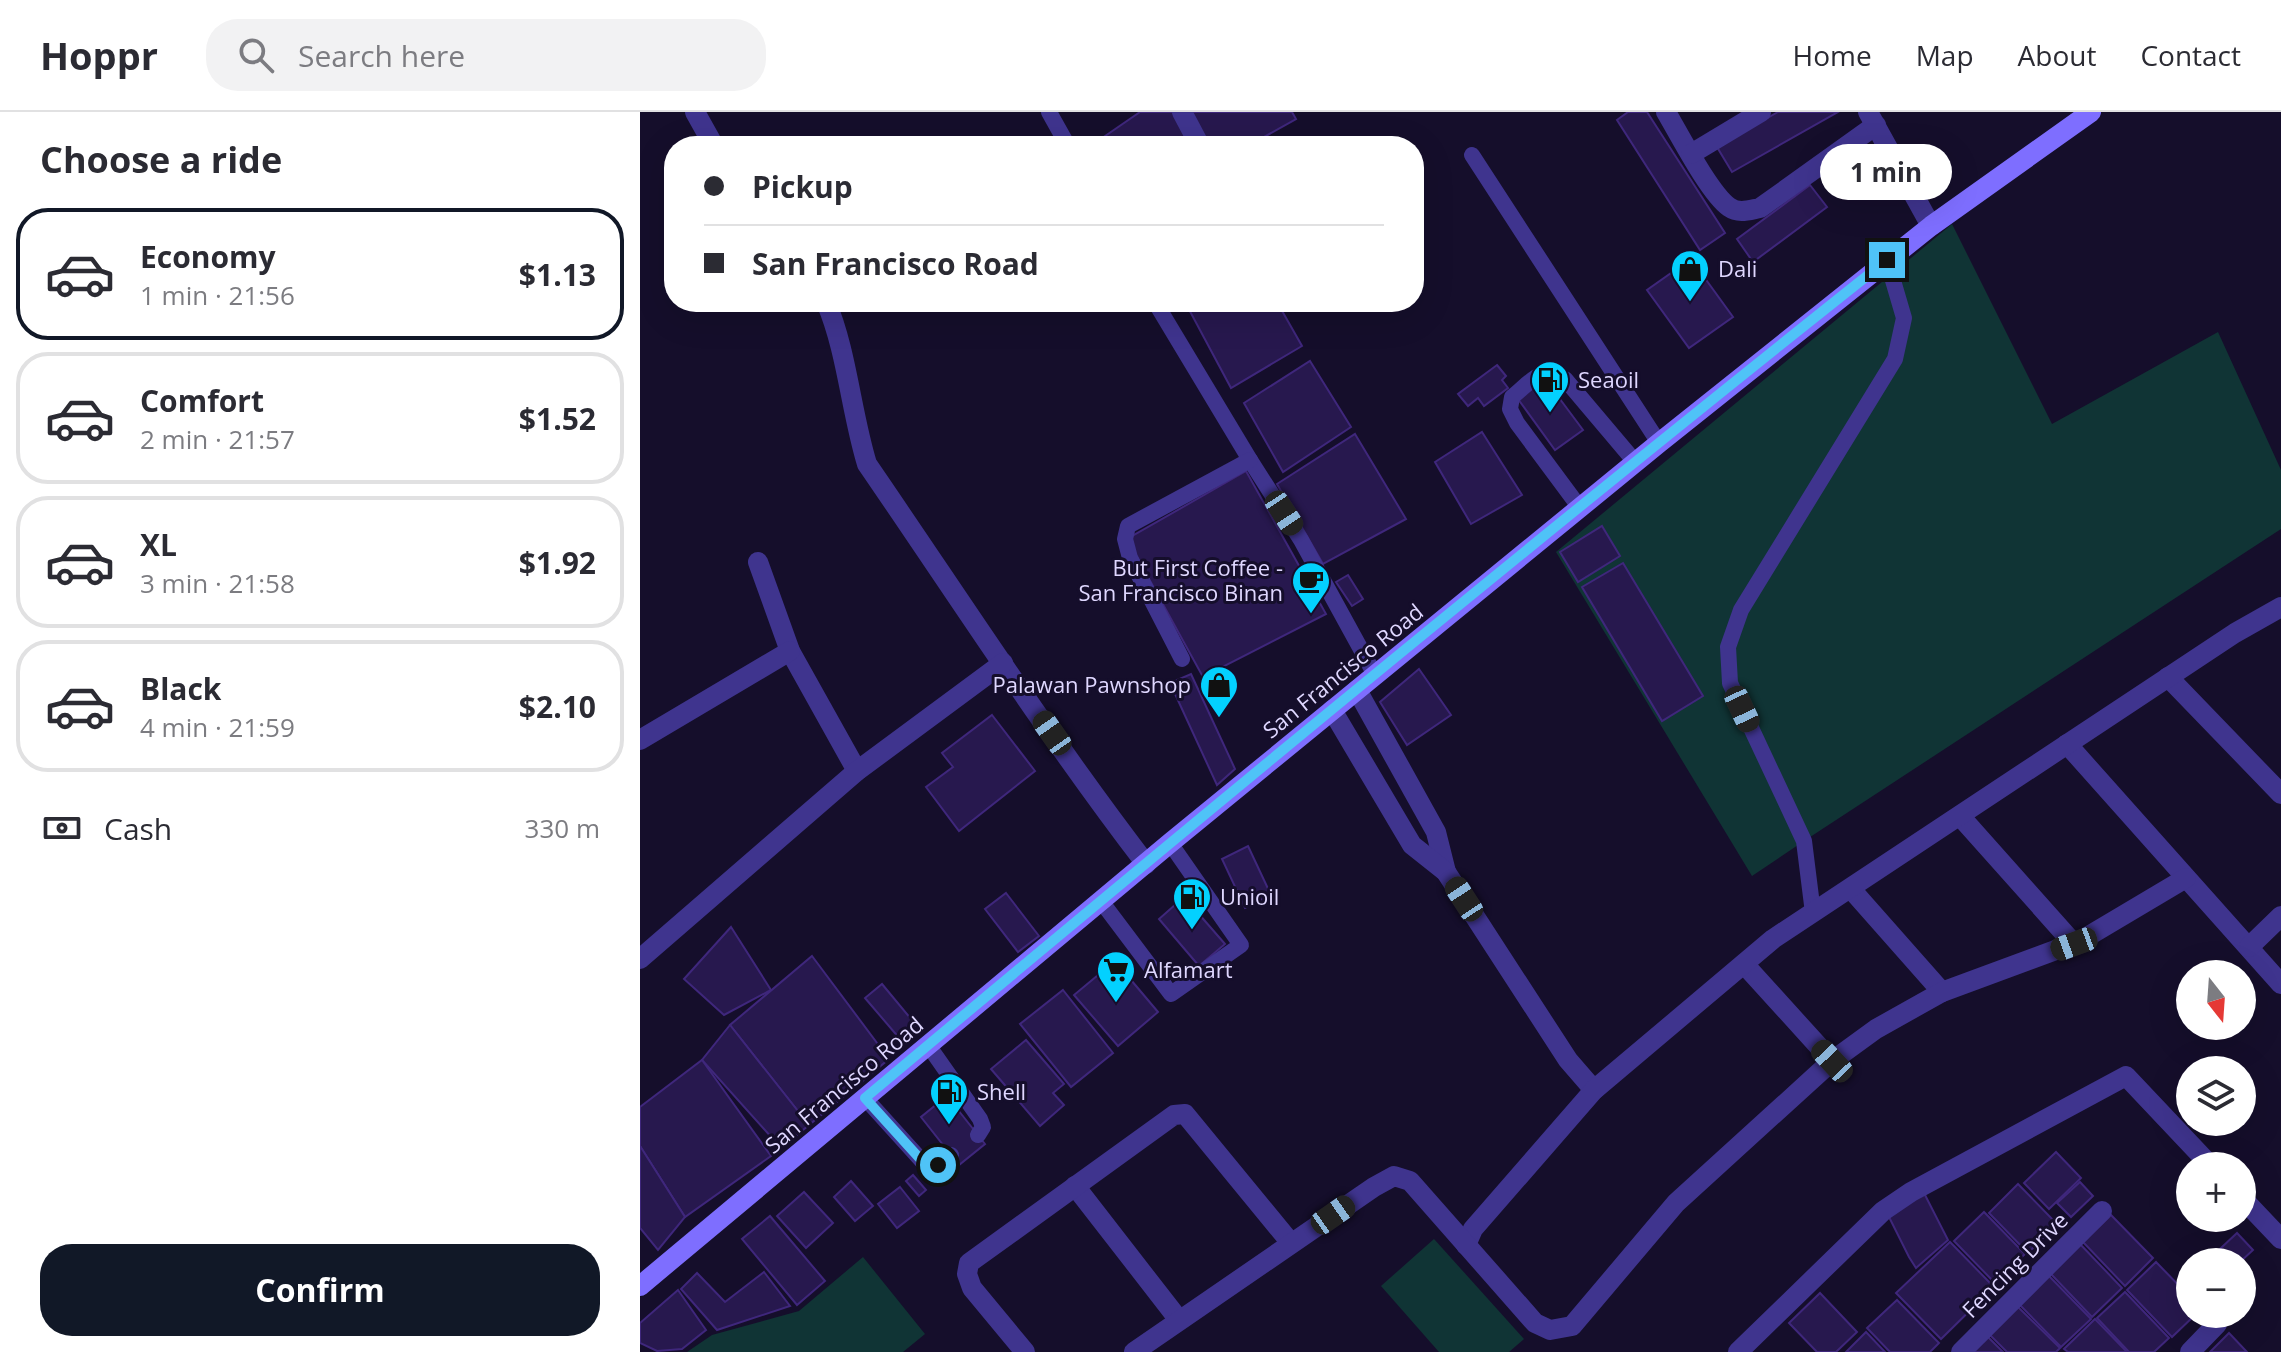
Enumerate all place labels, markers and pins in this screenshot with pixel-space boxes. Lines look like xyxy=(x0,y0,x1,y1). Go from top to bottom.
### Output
shop icon: Dali xyxy=(1669,248,1711,303)
place label: Dali xyxy=(1718,253,1757,283)
fuel station icon: Seaoil xyxy=(1529,359,1571,414)
place label: Seaoil xyxy=(1578,364,1639,394)
place label: But First Coffee - San Francisco Binan xyxy=(1078,552,1283,607)
cafe icon: But First Coffee - San Francisco Binan xyxy=(1290,560,1332,615)
shop icon: Palawan Pawnshop xyxy=(1198,664,1240,719)
place label: Palawan Pawnshop xyxy=(993,669,1191,699)
fuel station icon: Unioil xyxy=(1171,876,1213,931)
place label: Unioil xyxy=(1220,881,1279,911)
supermarket icon: Alfamart xyxy=(1095,949,1137,1004)
place label: Alfamart xyxy=(1144,954,1233,984)
fuel station icon: Shell xyxy=(928,1071,970,1126)
place label: Shell xyxy=(977,1076,1026,1106)

